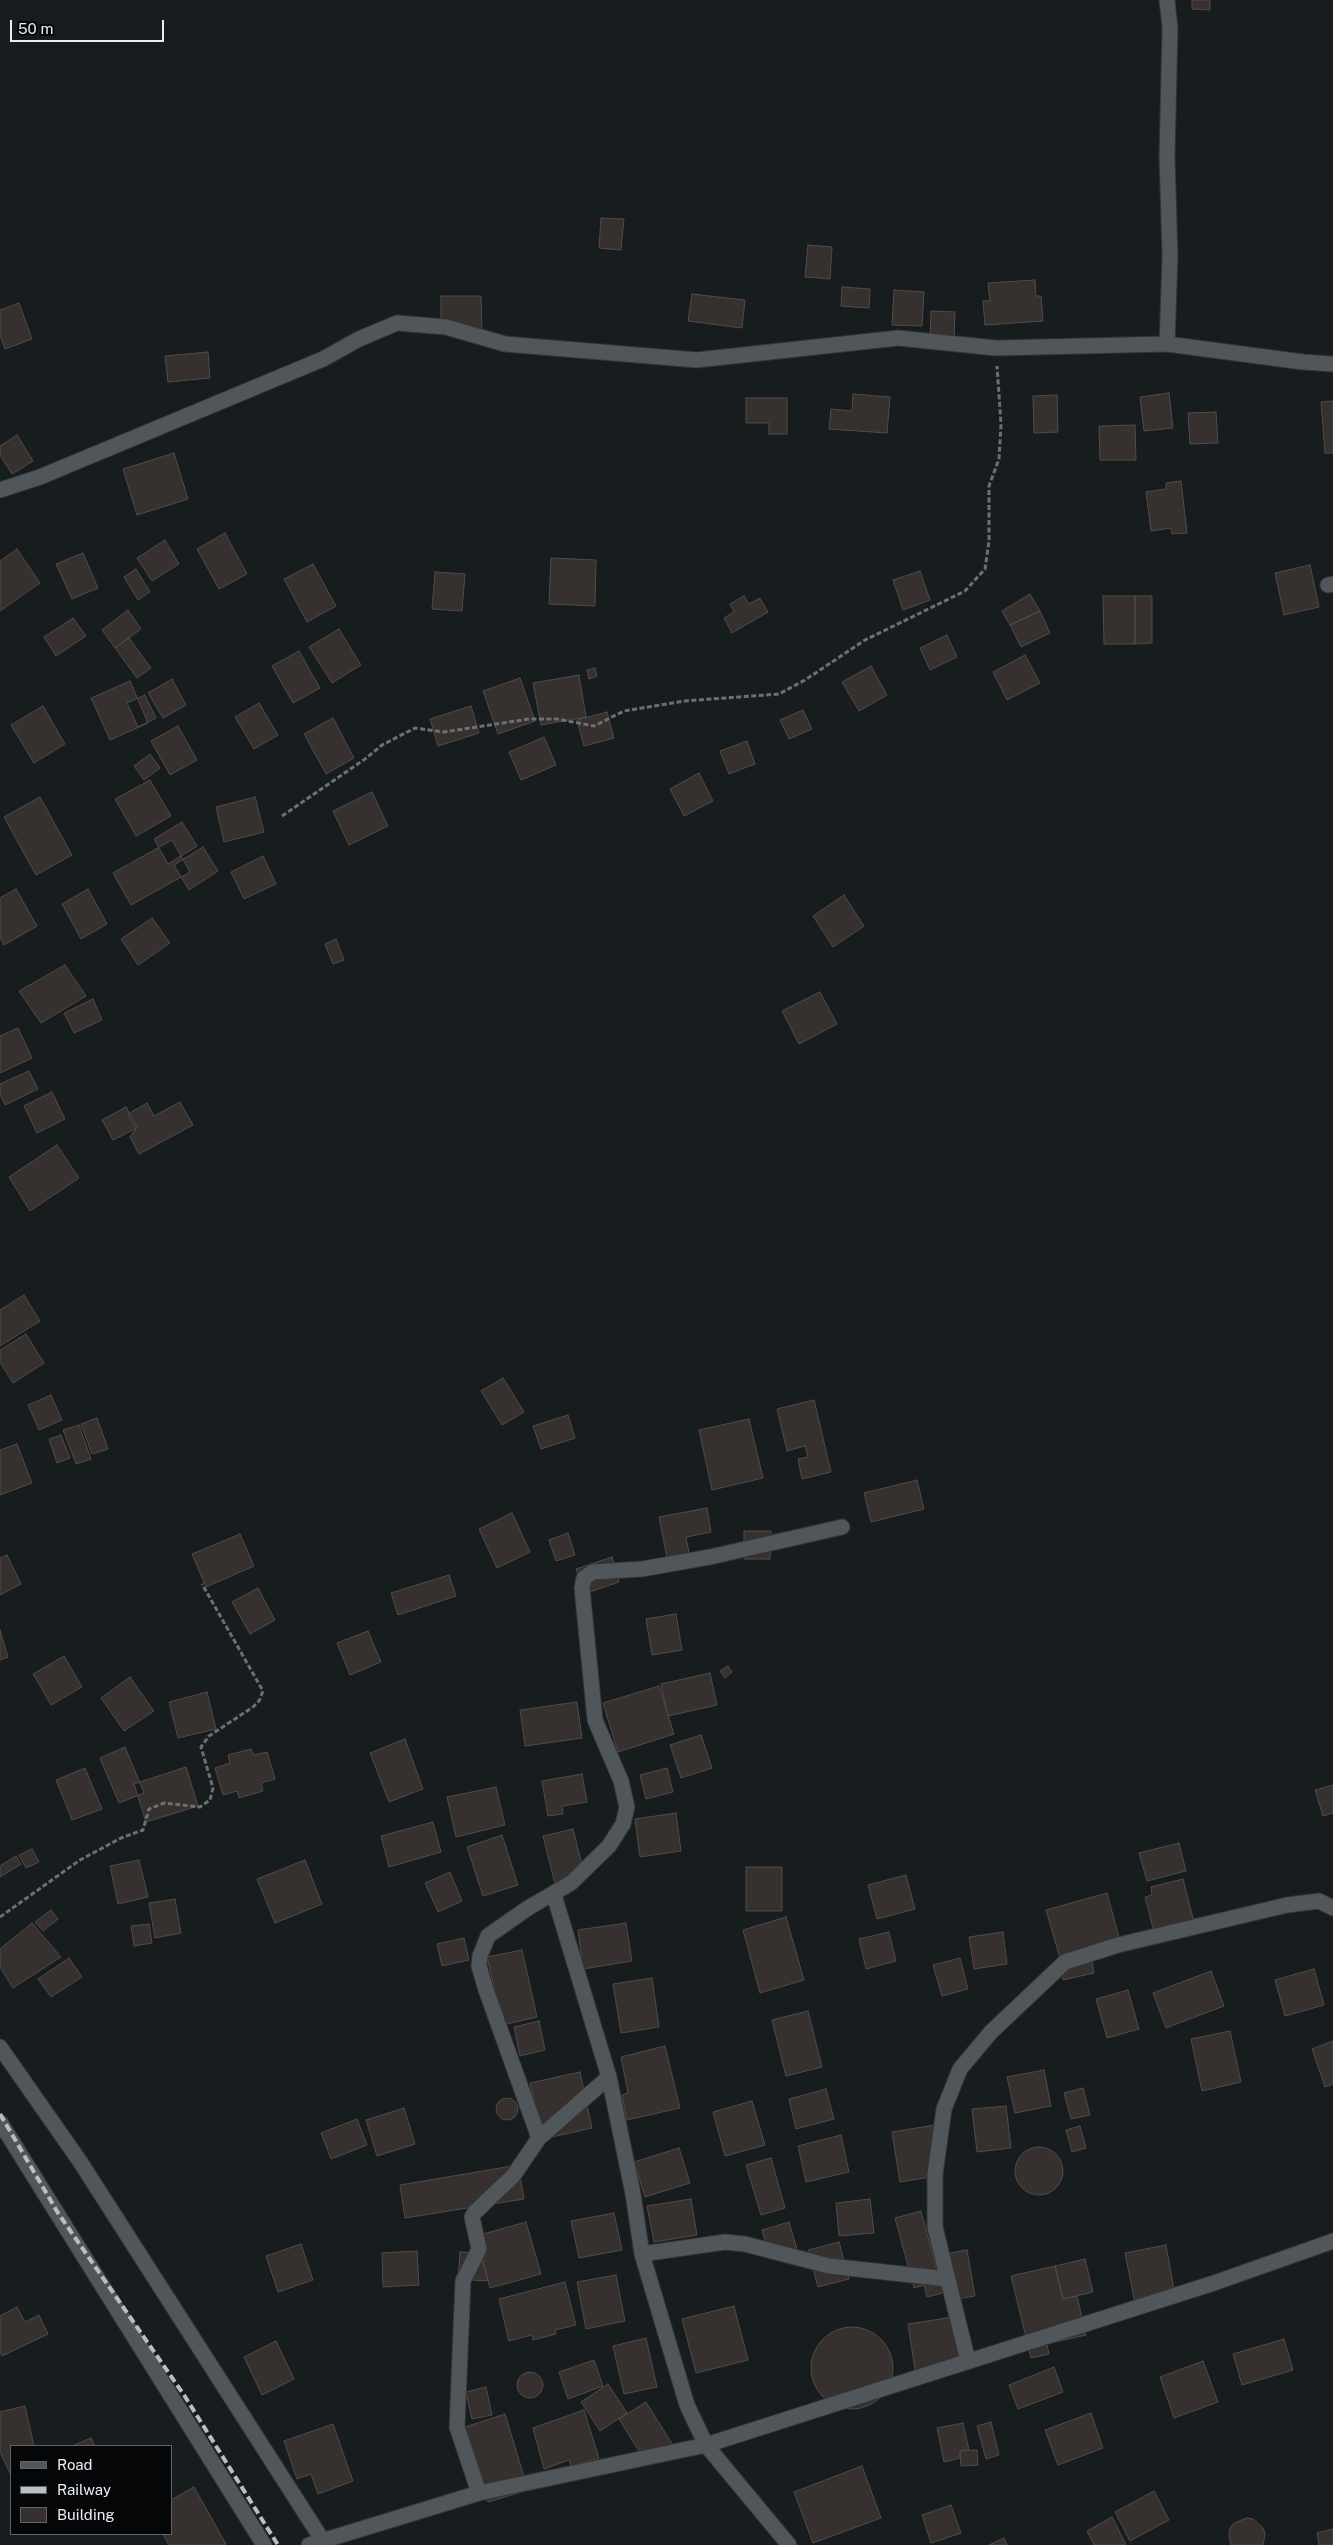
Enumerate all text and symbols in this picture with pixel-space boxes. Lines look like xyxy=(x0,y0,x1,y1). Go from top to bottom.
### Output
scale bar xyxy=(12,10,166,42)
text: 50 m xyxy=(18,20,53,37)
legend xyxy=(10,2445,172,2535)
text: Road xyxy=(57,2456,93,2473)
text: Railway xyxy=(57,2481,111,2498)
text: Building xyxy=(57,2506,115,2523)

